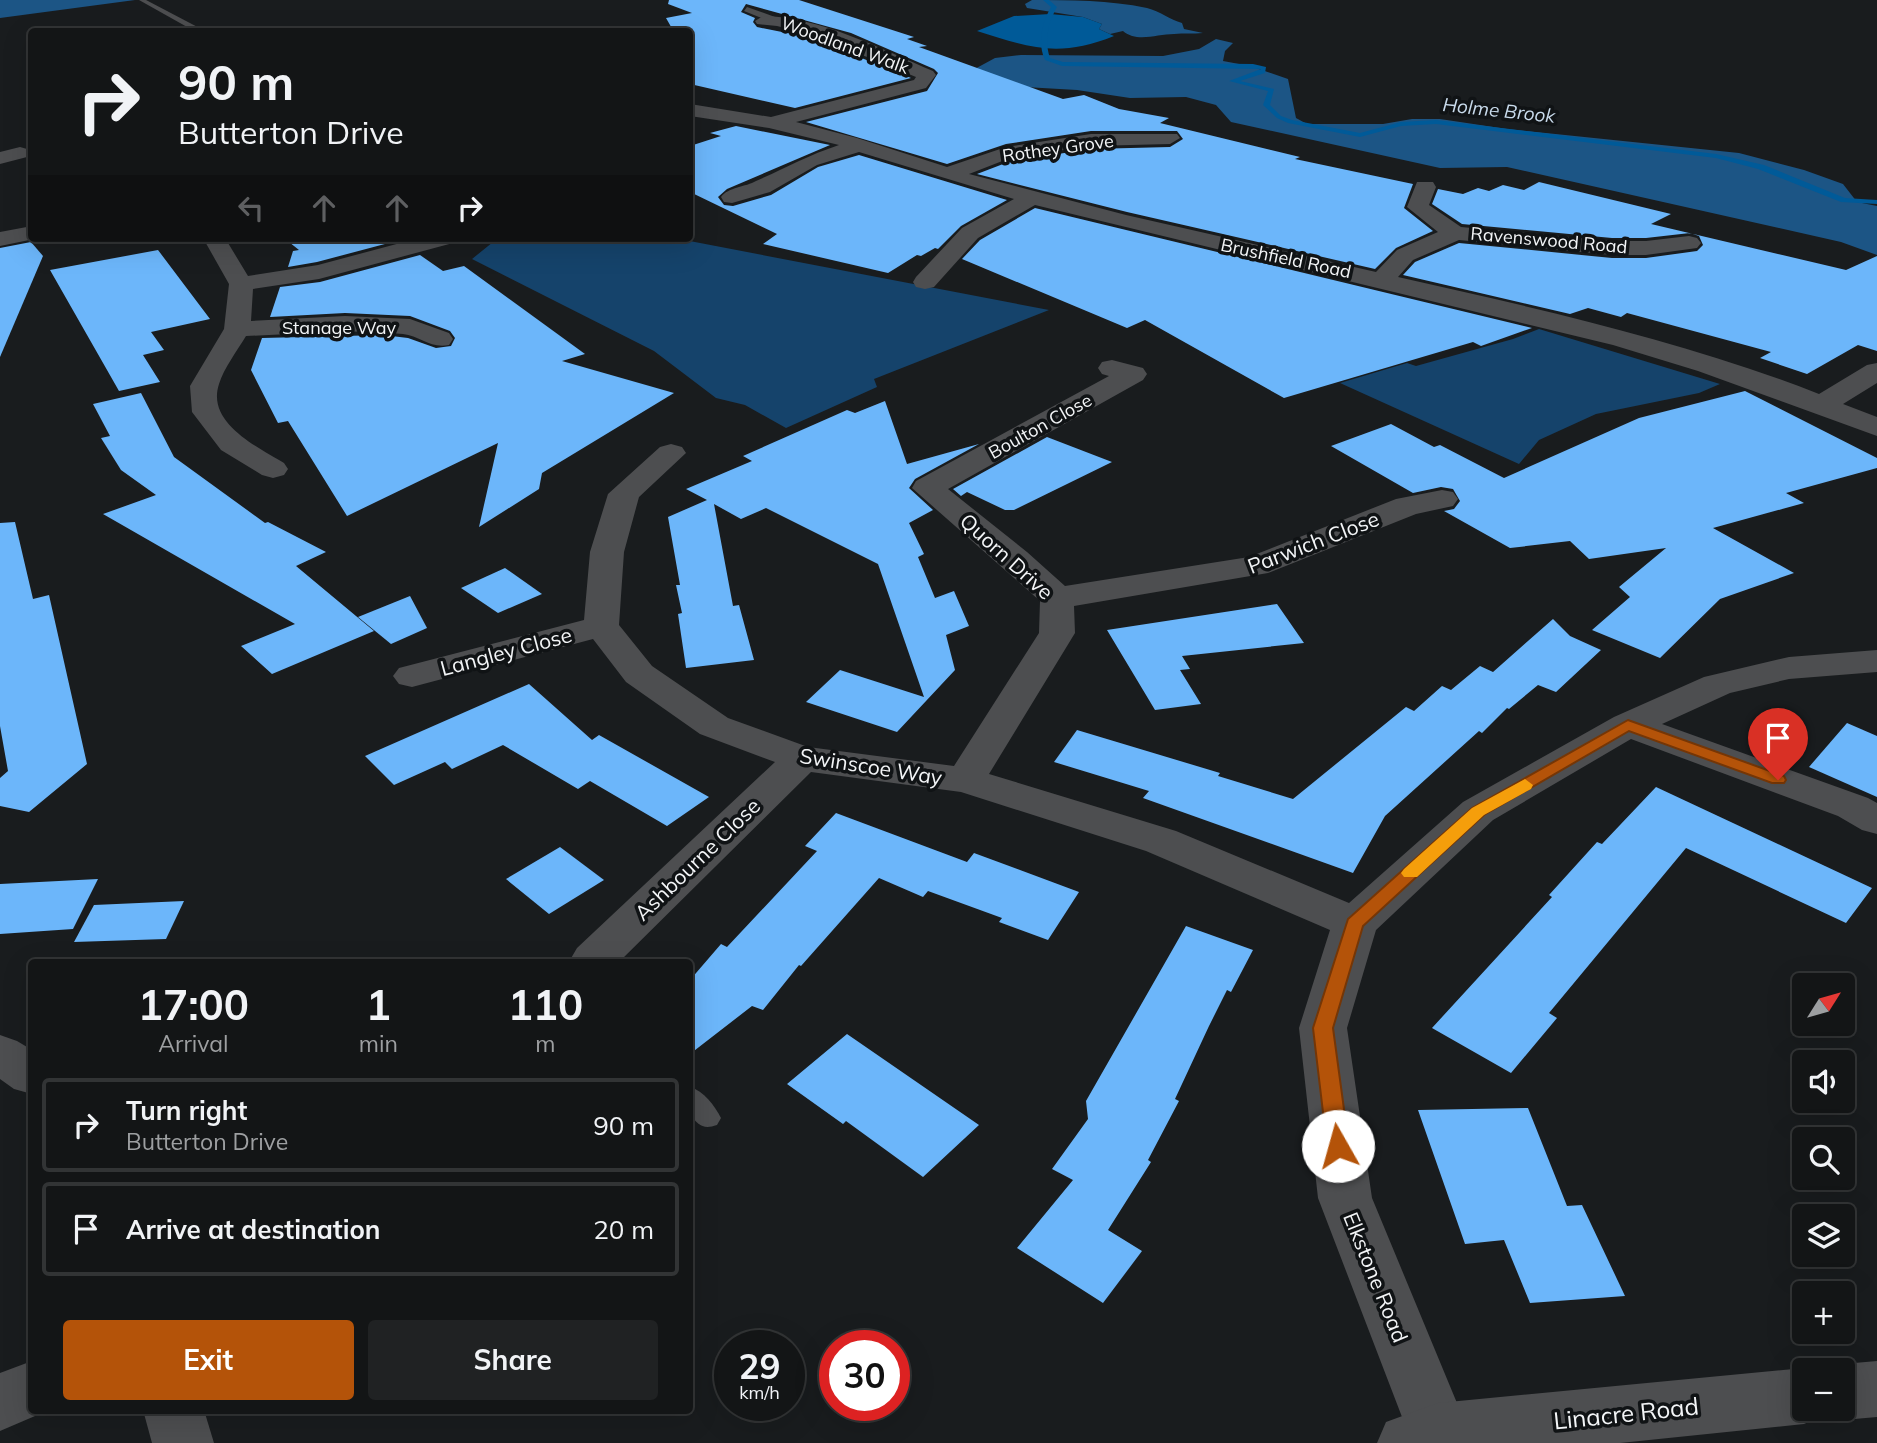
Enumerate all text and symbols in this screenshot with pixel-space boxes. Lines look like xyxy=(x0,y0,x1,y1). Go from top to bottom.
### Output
street label: Woodland Walk xyxy=(778,11,913,79)
text: 90 m xyxy=(178,51,294,112)
icon: right xyxy=(63,56,154,147)
water label: Holme Brook xyxy=(1442,92,1558,128)
text: Butterton Drive xyxy=(178,112,404,152)
street label: Rothey Grove xyxy=(1001,129,1115,167)
icon: left xyxy=(232,189,270,227)
icon: ahead xyxy=(305,189,343,227)
icon: ahead xyxy=(378,189,416,227)
icon: right xyxy=(451,189,489,227)
street label: Ravenswood Road xyxy=(1470,222,1628,258)
street label: Brushfield Road xyxy=(1219,233,1353,283)
street label: Stanage Way xyxy=(282,316,397,339)
street label: Boulton Close xyxy=(984,388,1096,464)
street label: Parwich Close xyxy=(1244,505,1382,579)
street label: Quorn Drive xyxy=(955,507,1059,605)
street label: Langley Close xyxy=(437,621,575,681)
pin xyxy=(1748,708,1808,780)
icon: arrive xyxy=(1759,719,1797,757)
street label: Swinscoe Way xyxy=(798,742,944,790)
street label: Ashbourne Close xyxy=(629,792,765,926)
north arrow xyxy=(1792,973,1855,1036)
map controls xyxy=(1792,973,1855,1421)
text: 17:00 xyxy=(138,978,249,1031)
text: 1 xyxy=(366,978,391,1031)
text: 110 xyxy=(508,978,583,1031)
text: Arrival xyxy=(158,1029,229,1058)
text: min xyxy=(359,1029,398,1058)
text: m xyxy=(535,1029,556,1058)
button: sound xyxy=(1792,1050,1855,1113)
text: Turn right xyxy=(126,1094,247,1127)
icon: right xyxy=(67,1106,105,1144)
text: 90 m xyxy=(593,1109,654,1142)
position arrow xyxy=(1301,1109,1375,1183)
text: Butterton Drive xyxy=(126,1127,288,1156)
button: search xyxy=(1792,1127,1855,1190)
button: layers xyxy=(1792,1204,1855,1267)
street label: Elkstone Road xyxy=(1338,1208,1414,1346)
icon: arrive xyxy=(67,1210,105,1248)
text: Arrive at destination xyxy=(126,1213,381,1246)
text: 20 m xyxy=(593,1213,654,1246)
button: + xyxy=(1792,1281,1855,1344)
button: Exit xyxy=(63,1320,354,1400)
button: Share xyxy=(368,1320,658,1400)
speed limit sign: 30 xyxy=(819,1330,910,1421)
text: 29 xyxy=(738,1344,781,1388)
button: − xyxy=(1792,1358,1855,1421)
text: km/h xyxy=(739,1381,780,1404)
street label: Linacre Road xyxy=(1552,1390,1700,1436)

